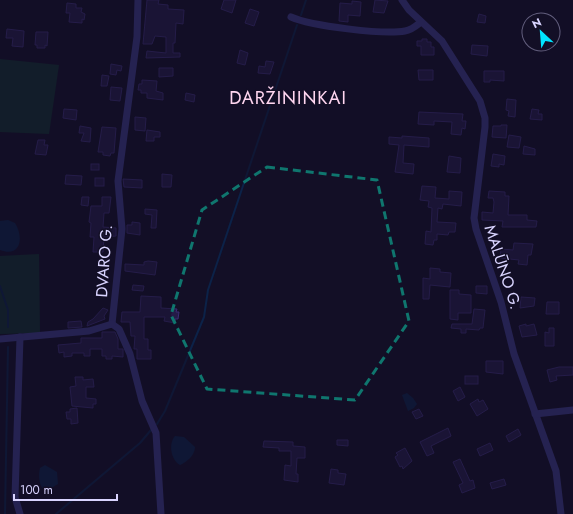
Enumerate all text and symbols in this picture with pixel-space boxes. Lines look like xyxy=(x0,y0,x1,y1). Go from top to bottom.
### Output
north arrow xyxy=(521,12,561,52)
text: N xyxy=(529,14,544,32)
district label: DARŽININKAI xyxy=(229,85,347,111)
street label: MALŪNO G. xyxy=(479,222,527,312)
street label: DVARO G. xyxy=(90,224,118,298)
scale bar xyxy=(14,476,117,502)
text: 100 m xyxy=(20,481,53,499)

